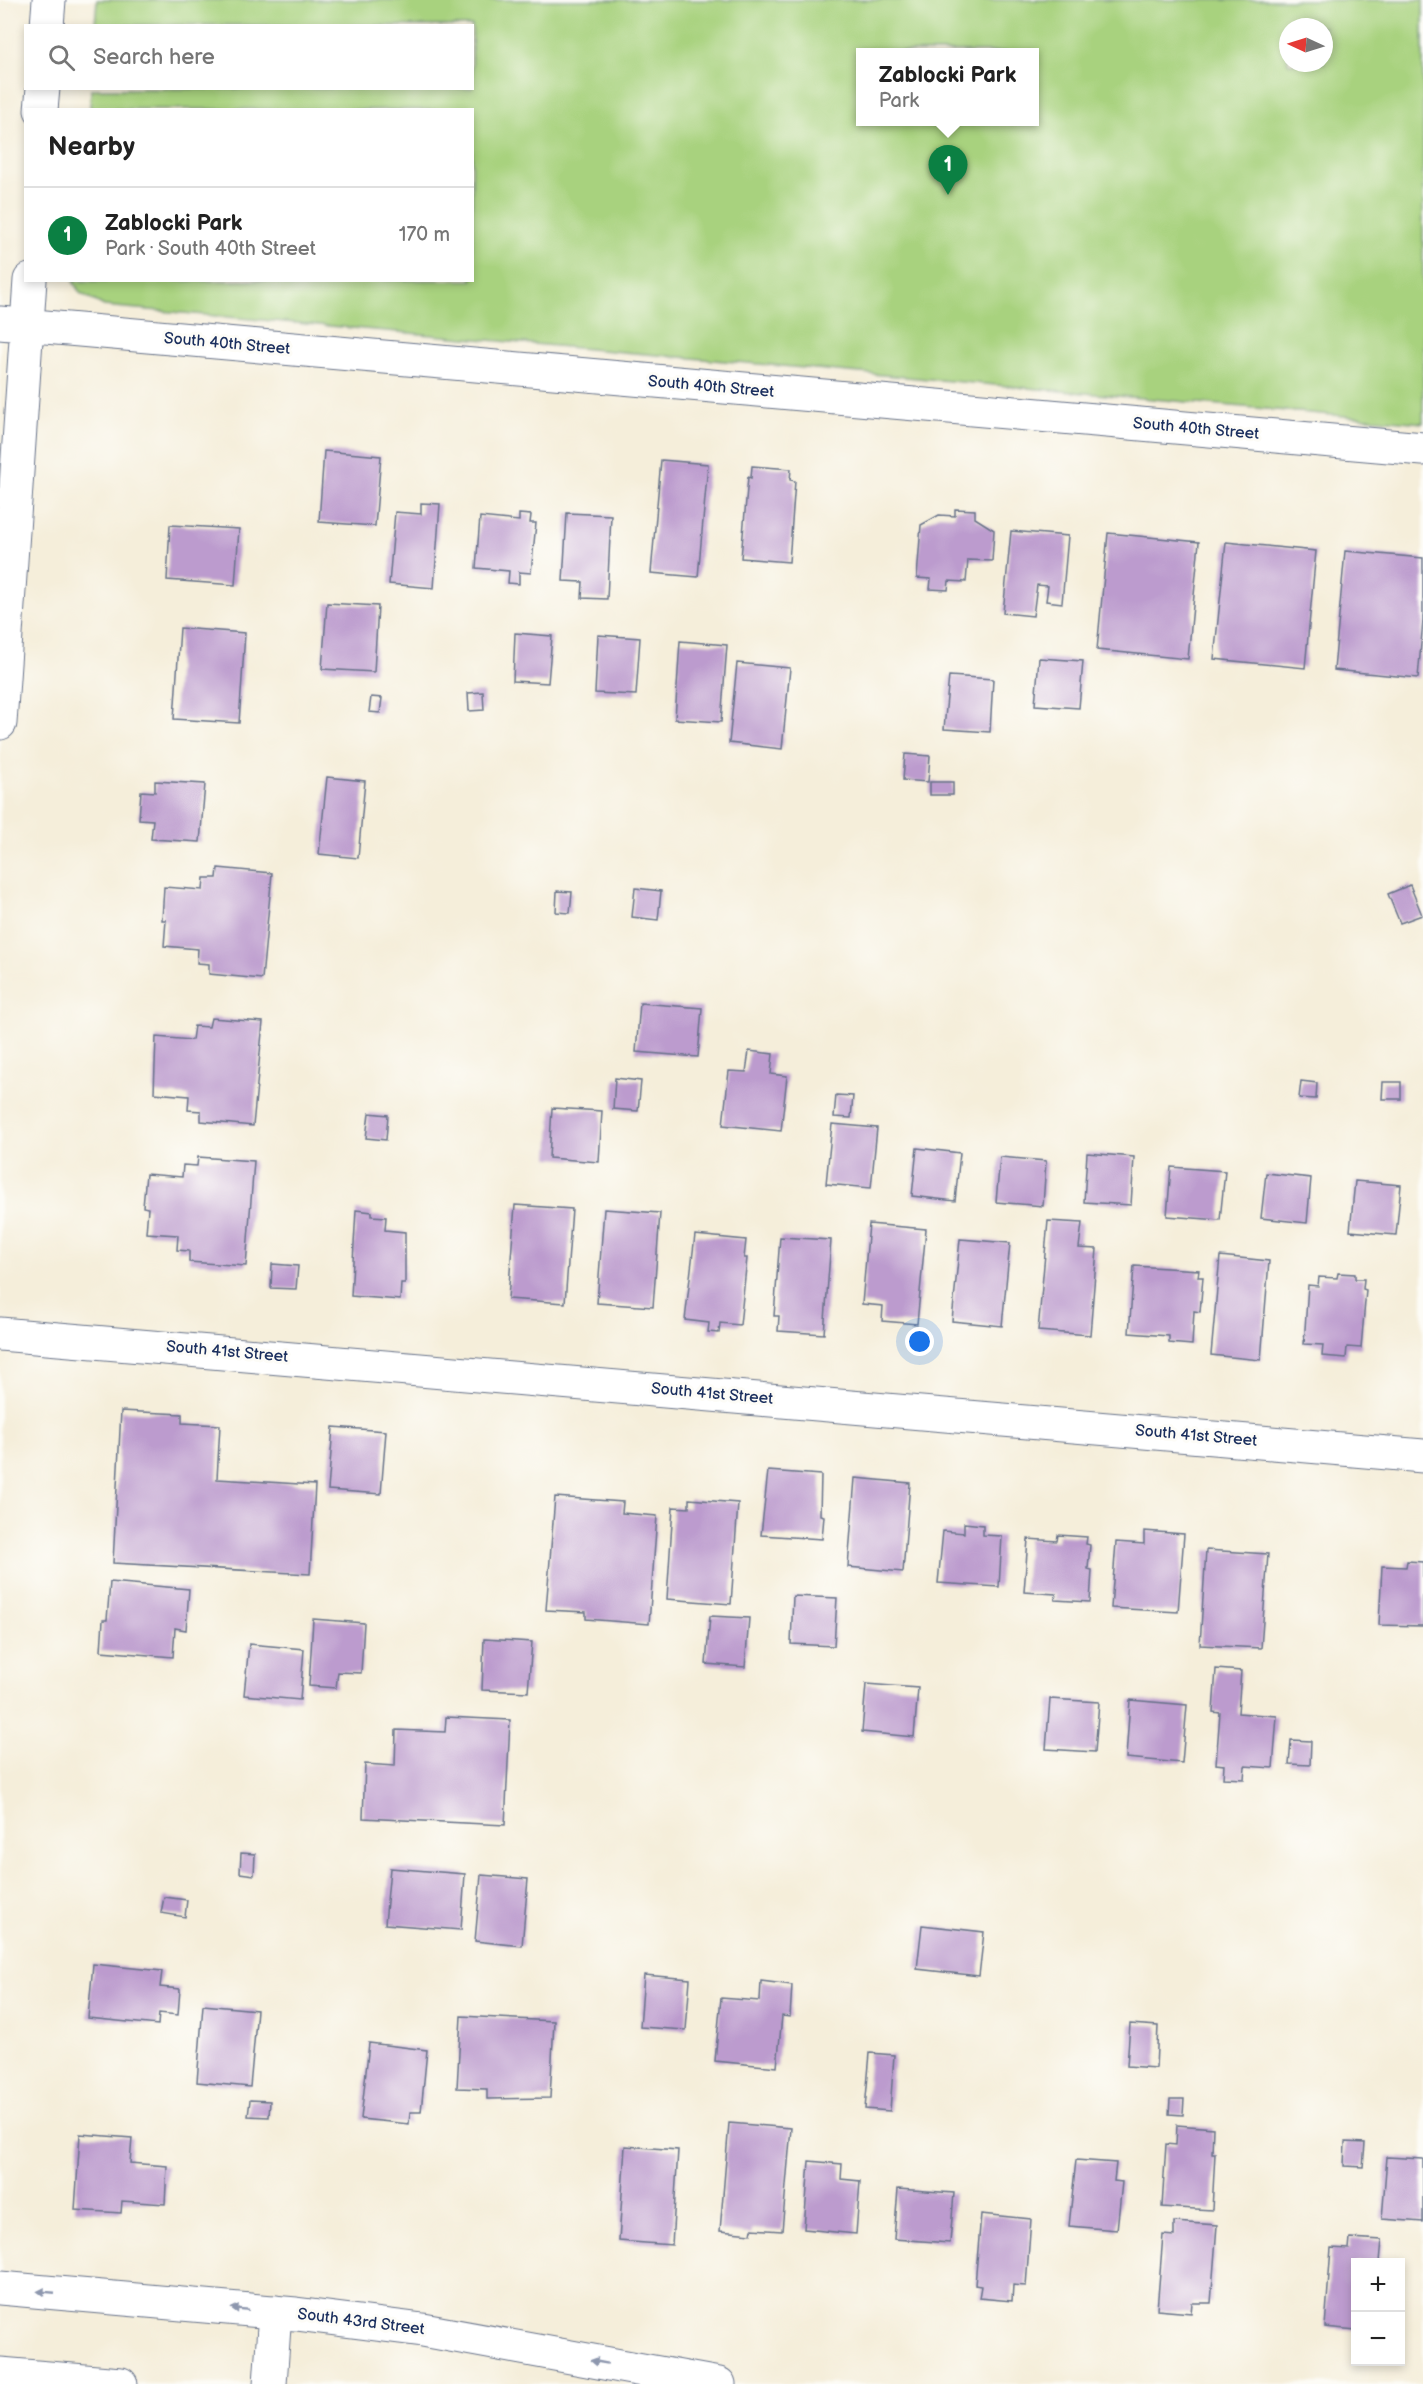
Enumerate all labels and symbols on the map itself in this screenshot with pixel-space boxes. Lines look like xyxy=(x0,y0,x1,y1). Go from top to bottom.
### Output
north arrow xyxy=(1279,18,1333,72)
pin: 1 xyxy=(928,146,968,195)
street label: South 40th Street xyxy=(163,329,291,359)
street label: South 40th Street xyxy=(647,372,775,402)
street label: South 40th Street xyxy=(1132,414,1260,444)
your location xyxy=(905,1327,934,1356)
street label: South 41st Street xyxy=(165,1337,289,1367)
street label: South 41st Street xyxy=(650,1379,774,1409)
street label: South 41st Street xyxy=(1134,1421,1258,1451)
one-way arrow xyxy=(36,2287,55,2297)
one-way arrow xyxy=(231,2304,250,2314)
street label: South 43rd Street xyxy=(296,2305,426,2339)
one-way arrow xyxy=(589,2357,608,2366)

